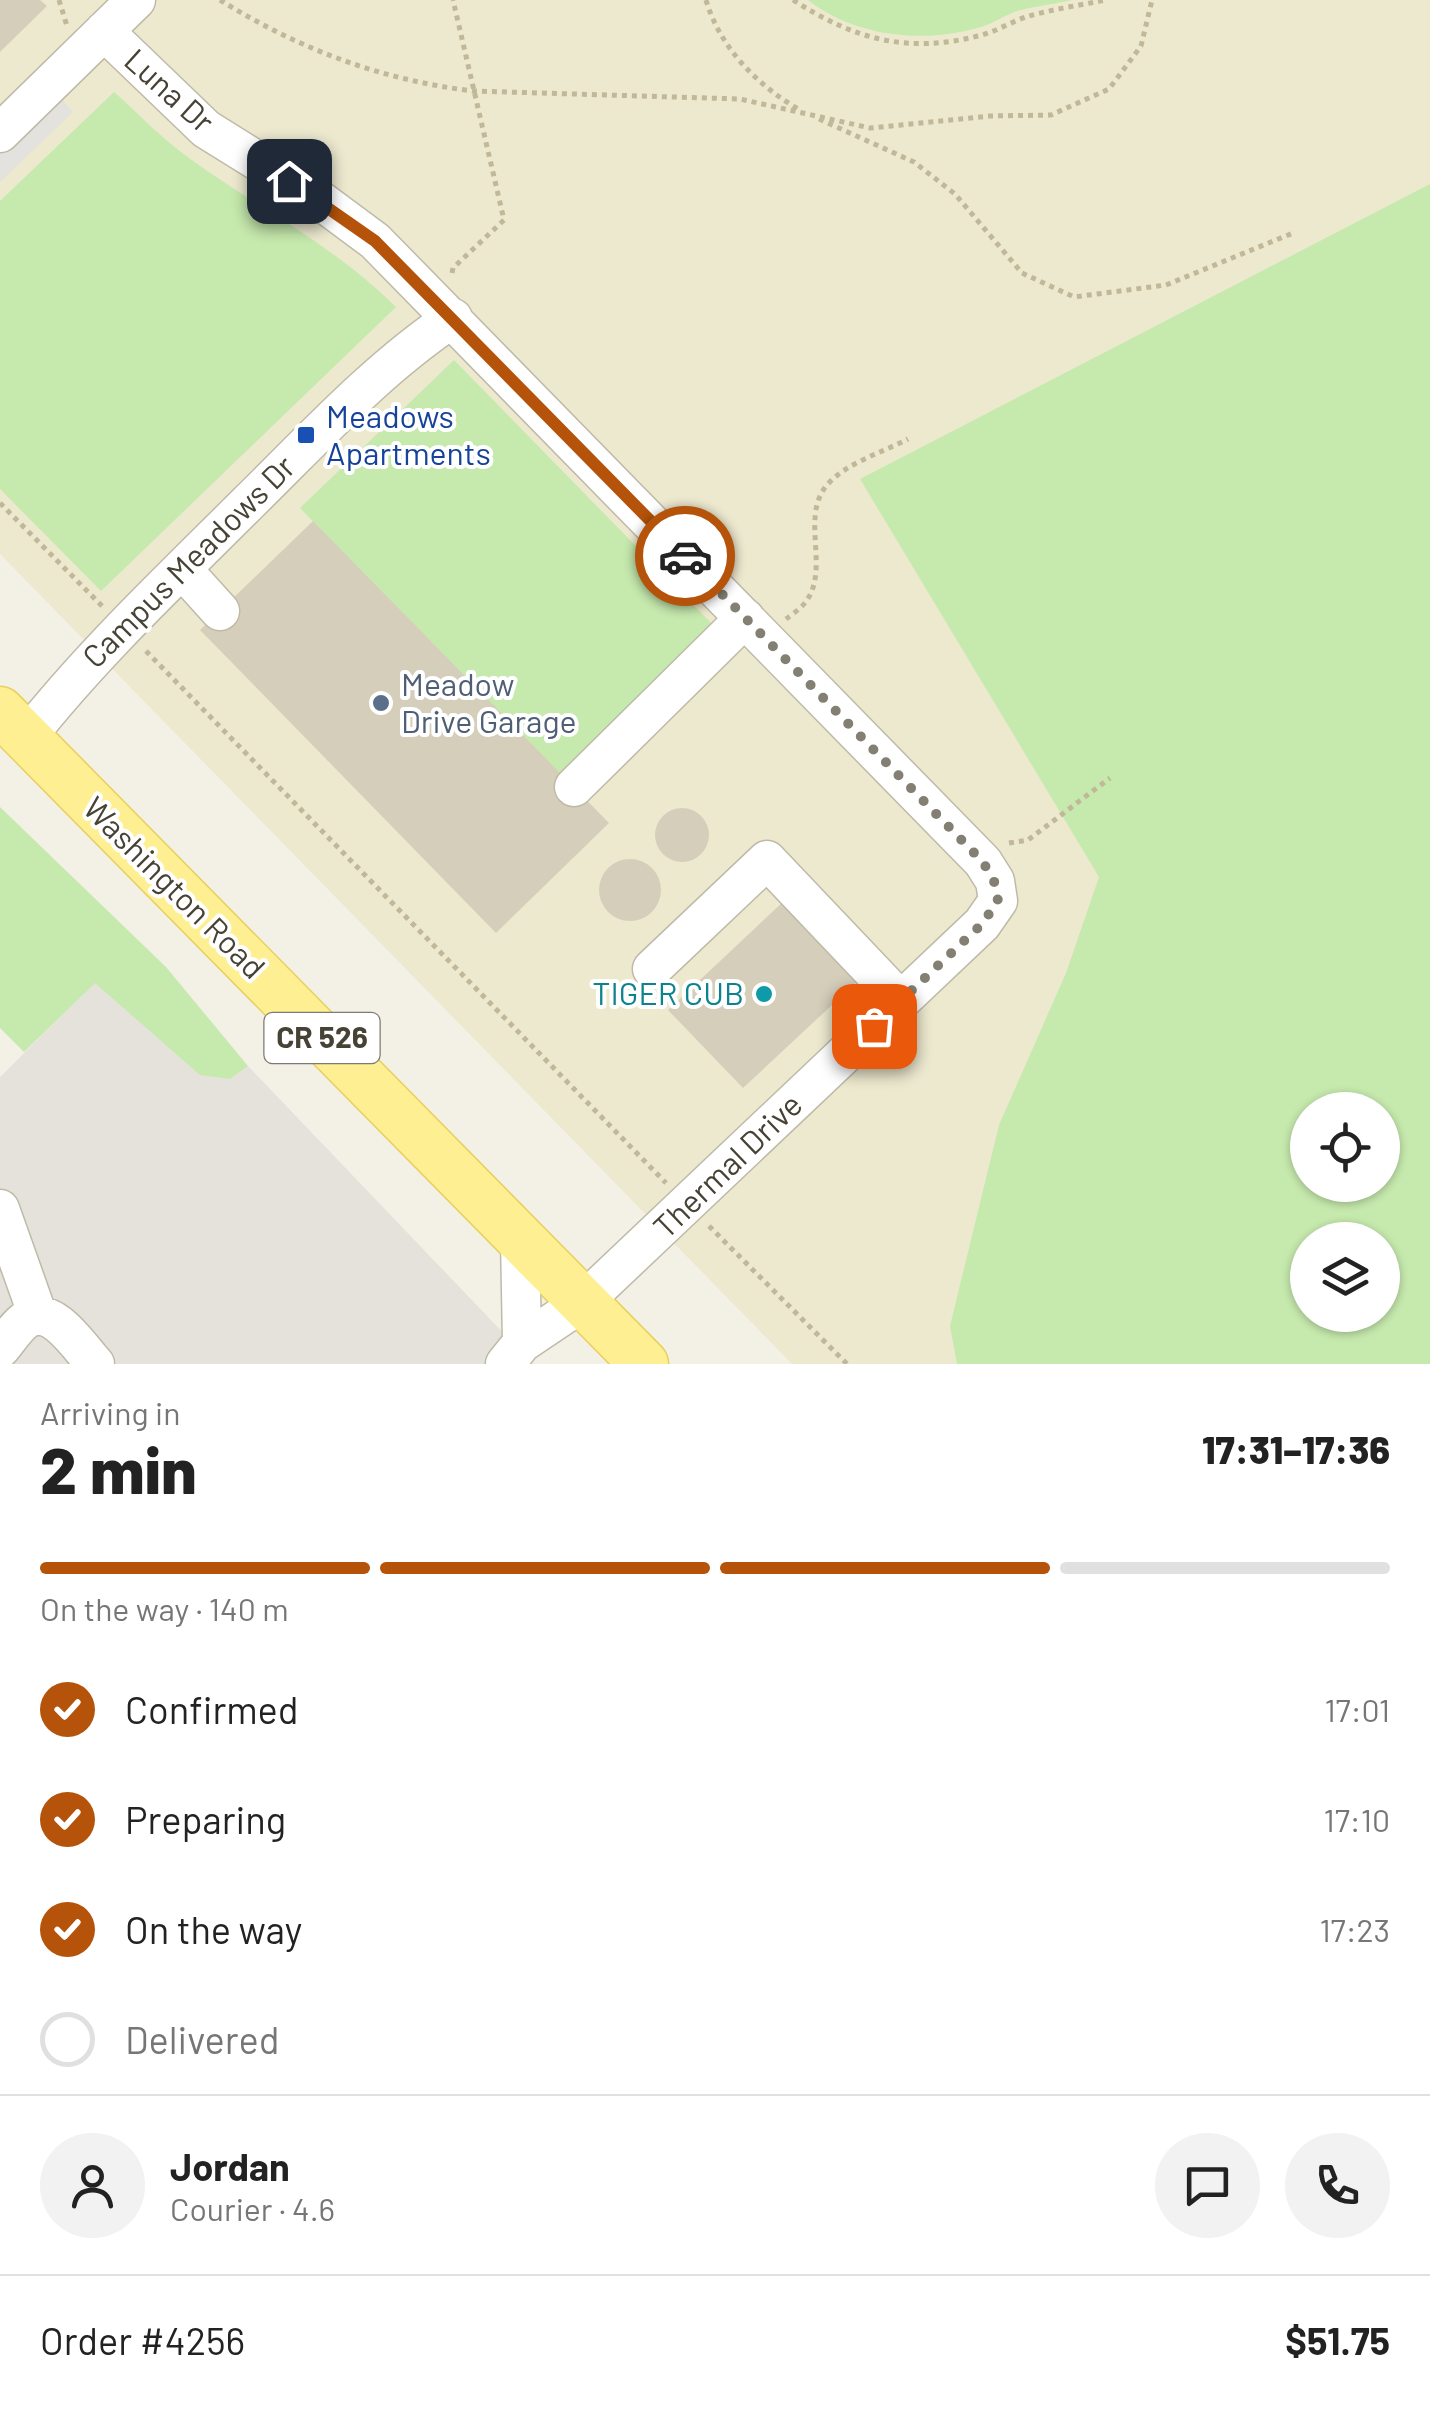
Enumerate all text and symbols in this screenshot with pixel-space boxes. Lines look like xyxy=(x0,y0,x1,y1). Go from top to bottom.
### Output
street label: Luna Dr xyxy=(118,40,223,140)
pin xyxy=(247,139,332,224)
icon: home xyxy=(262,154,317,209)
place label: Meadows Apartments xyxy=(326,396,491,471)
marker: Meadows Apartments xyxy=(295,424,317,446)
street label: Campus Meadows Dr xyxy=(74,446,302,675)
courier xyxy=(635,506,735,606)
icon: car xyxy=(658,529,713,584)
place label: Meadow Drive Garage xyxy=(401,664,577,739)
marker: Meadow Drive Garage xyxy=(370,692,392,714)
street label: Washington Road xyxy=(77,788,274,985)
place label: TIGER CUB xyxy=(592,973,744,1011)
marker: TIGER CUB xyxy=(753,983,775,1005)
pin xyxy=(832,984,917,1069)
icon: bag xyxy=(847,999,902,1054)
road number: CR 526 xyxy=(264,1013,380,1063)
street label: Thermal Drive xyxy=(644,1084,809,1245)
map controls xyxy=(1290,1092,1400,1332)
button: locate xyxy=(1290,1092,1400,1202)
button: layers xyxy=(1290,1222,1400,1332)
text: Arriving in xyxy=(40,1393,180,1431)
text: 17:31–17:36 xyxy=(1202,1426,1390,1472)
text: 2 min xyxy=(40,1429,197,1507)
text: On the way · 140 m xyxy=(40,1589,289,1627)
icon: check xyxy=(40,1682,95,1737)
text: Confirmed xyxy=(125,1686,298,1732)
text: 17:01 xyxy=(1324,1690,1390,1728)
icon: check xyxy=(40,1792,95,1847)
text: Preparing xyxy=(125,1796,286,1842)
text: 17:10 xyxy=(1324,1800,1390,1838)
icon: check xyxy=(40,1902,95,1957)
text: On the way xyxy=(125,1906,302,1952)
text: 17:23 xyxy=(1319,1910,1390,1948)
text: Delivered xyxy=(125,2016,279,2062)
button: person xyxy=(40,2133,145,2238)
button: chat xyxy=(1155,2133,1260,2238)
button: phone xyxy=(1285,2133,1390,2238)
text: Jordan xyxy=(170,2143,290,2189)
text: Courier · 4.6 xyxy=(170,2189,335,2227)
text: Order #4256 xyxy=(40,2317,245,2363)
text: $51.75 xyxy=(1285,2317,1390,2363)

